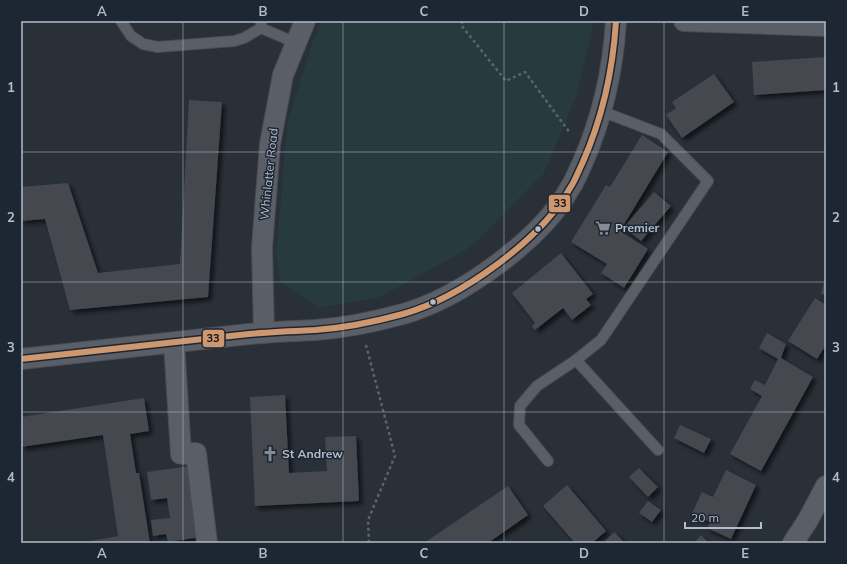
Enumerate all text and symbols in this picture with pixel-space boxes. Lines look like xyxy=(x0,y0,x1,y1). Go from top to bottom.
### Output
text: A xyxy=(97,3,107,19)
text: B xyxy=(259,3,268,19)
text: C xyxy=(420,3,429,19)
text: D xyxy=(579,3,589,19)
text: E xyxy=(741,3,749,19)
text: 1 xyxy=(7,79,15,95)
text: 1 xyxy=(832,79,840,95)
street label: Whinlatter Road xyxy=(256,127,281,220)
line badge: 33 xyxy=(548,194,571,213)
text: 33 xyxy=(553,196,567,210)
text: 2 xyxy=(7,209,15,225)
text: 2 xyxy=(832,209,840,225)
supermarket icon: Premier xyxy=(594,219,612,237)
place label: Premier xyxy=(615,220,660,235)
unlabelled marker xyxy=(533,224,543,234)
unlabelled marker xyxy=(428,297,438,307)
line badge: 33 xyxy=(202,329,225,348)
text: 33 xyxy=(206,331,220,345)
text: 3 xyxy=(7,339,15,355)
text: 3 xyxy=(832,339,840,355)
church icon: St Andrew xyxy=(261,445,279,463)
place label: St Andrew xyxy=(282,446,343,461)
text: 4 xyxy=(7,469,15,485)
text: 4 xyxy=(832,469,840,485)
scale bar xyxy=(685,504,761,530)
text: 20 m xyxy=(691,510,719,525)
text: A xyxy=(97,545,107,561)
text: B xyxy=(259,545,268,561)
text: C xyxy=(420,545,429,561)
text: D xyxy=(579,545,589,561)
text: E xyxy=(741,545,749,561)

